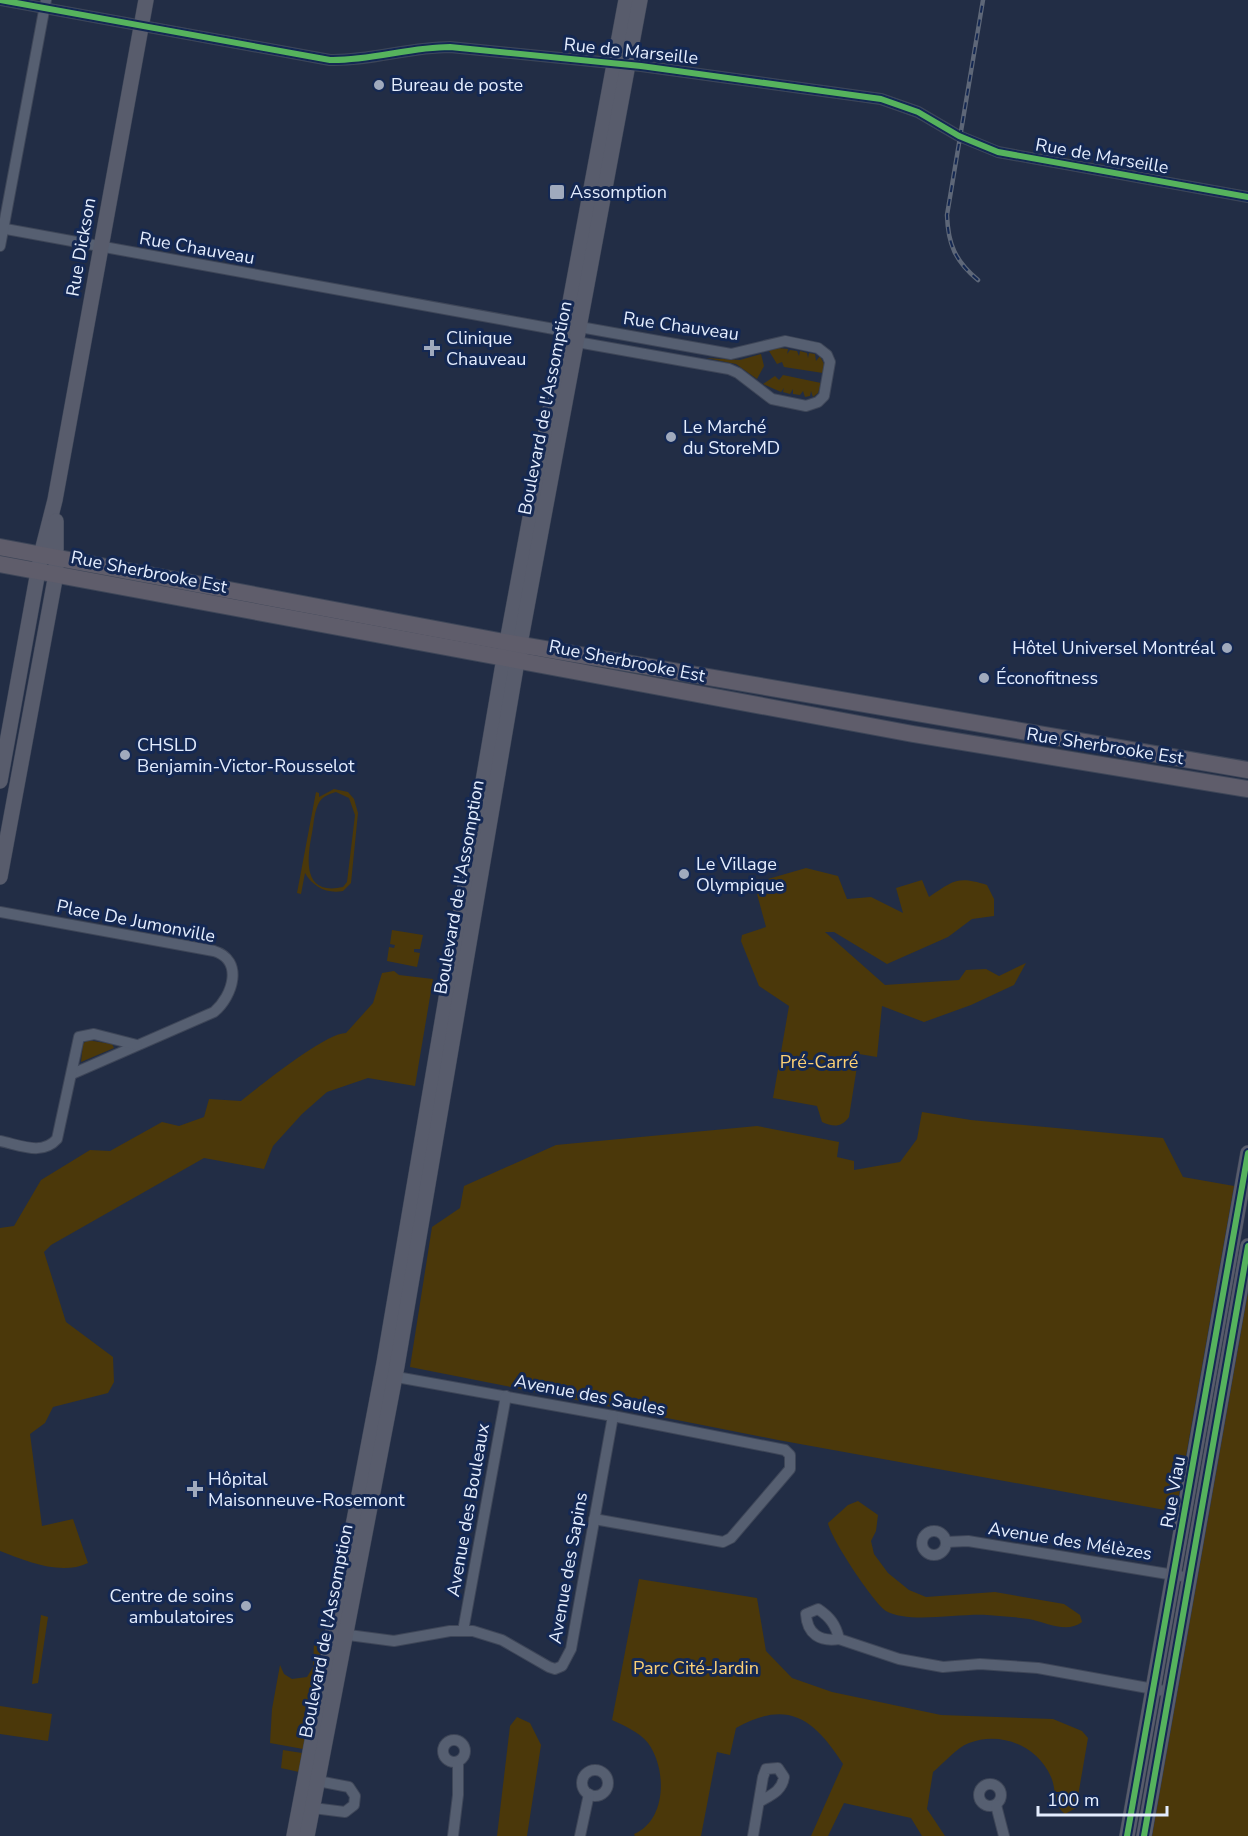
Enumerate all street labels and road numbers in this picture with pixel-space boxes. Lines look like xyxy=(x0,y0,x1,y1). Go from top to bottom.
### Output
street label: Rue de Marseille xyxy=(563,32,699,70)
street label: Rue de Marseille xyxy=(1034,132,1170,180)
street label: Rue Dickson xyxy=(61,196,101,298)
street label: Rue Chauveau xyxy=(137,226,257,270)
street label: Boulevard de l'Assomption xyxy=(512,299,578,517)
street label: Rue Chauveau xyxy=(622,306,740,346)
street label: Rue Sherbrooke Est xyxy=(69,545,230,599)
street label: Rue Sherbrooke Est xyxy=(547,634,708,688)
street label: Rue Sherbrooke Est xyxy=(1025,722,1186,770)
street label: Boulevard de l'Assomption xyxy=(428,778,490,996)
street label: Place De Jumonville xyxy=(55,894,217,948)
street label: Avenue des Saules xyxy=(512,1369,668,1421)
street label: Avenue des Bouleaux xyxy=(441,1421,495,1598)
street label: Rue Viau xyxy=(1155,1454,1191,1530)
street label: Avenue des Sapins xyxy=(543,1490,593,1646)
street label: Avenue des Mélèzes xyxy=(986,1516,1154,1566)
street label: Boulevard de l'Assomption xyxy=(293,1522,359,1740)

